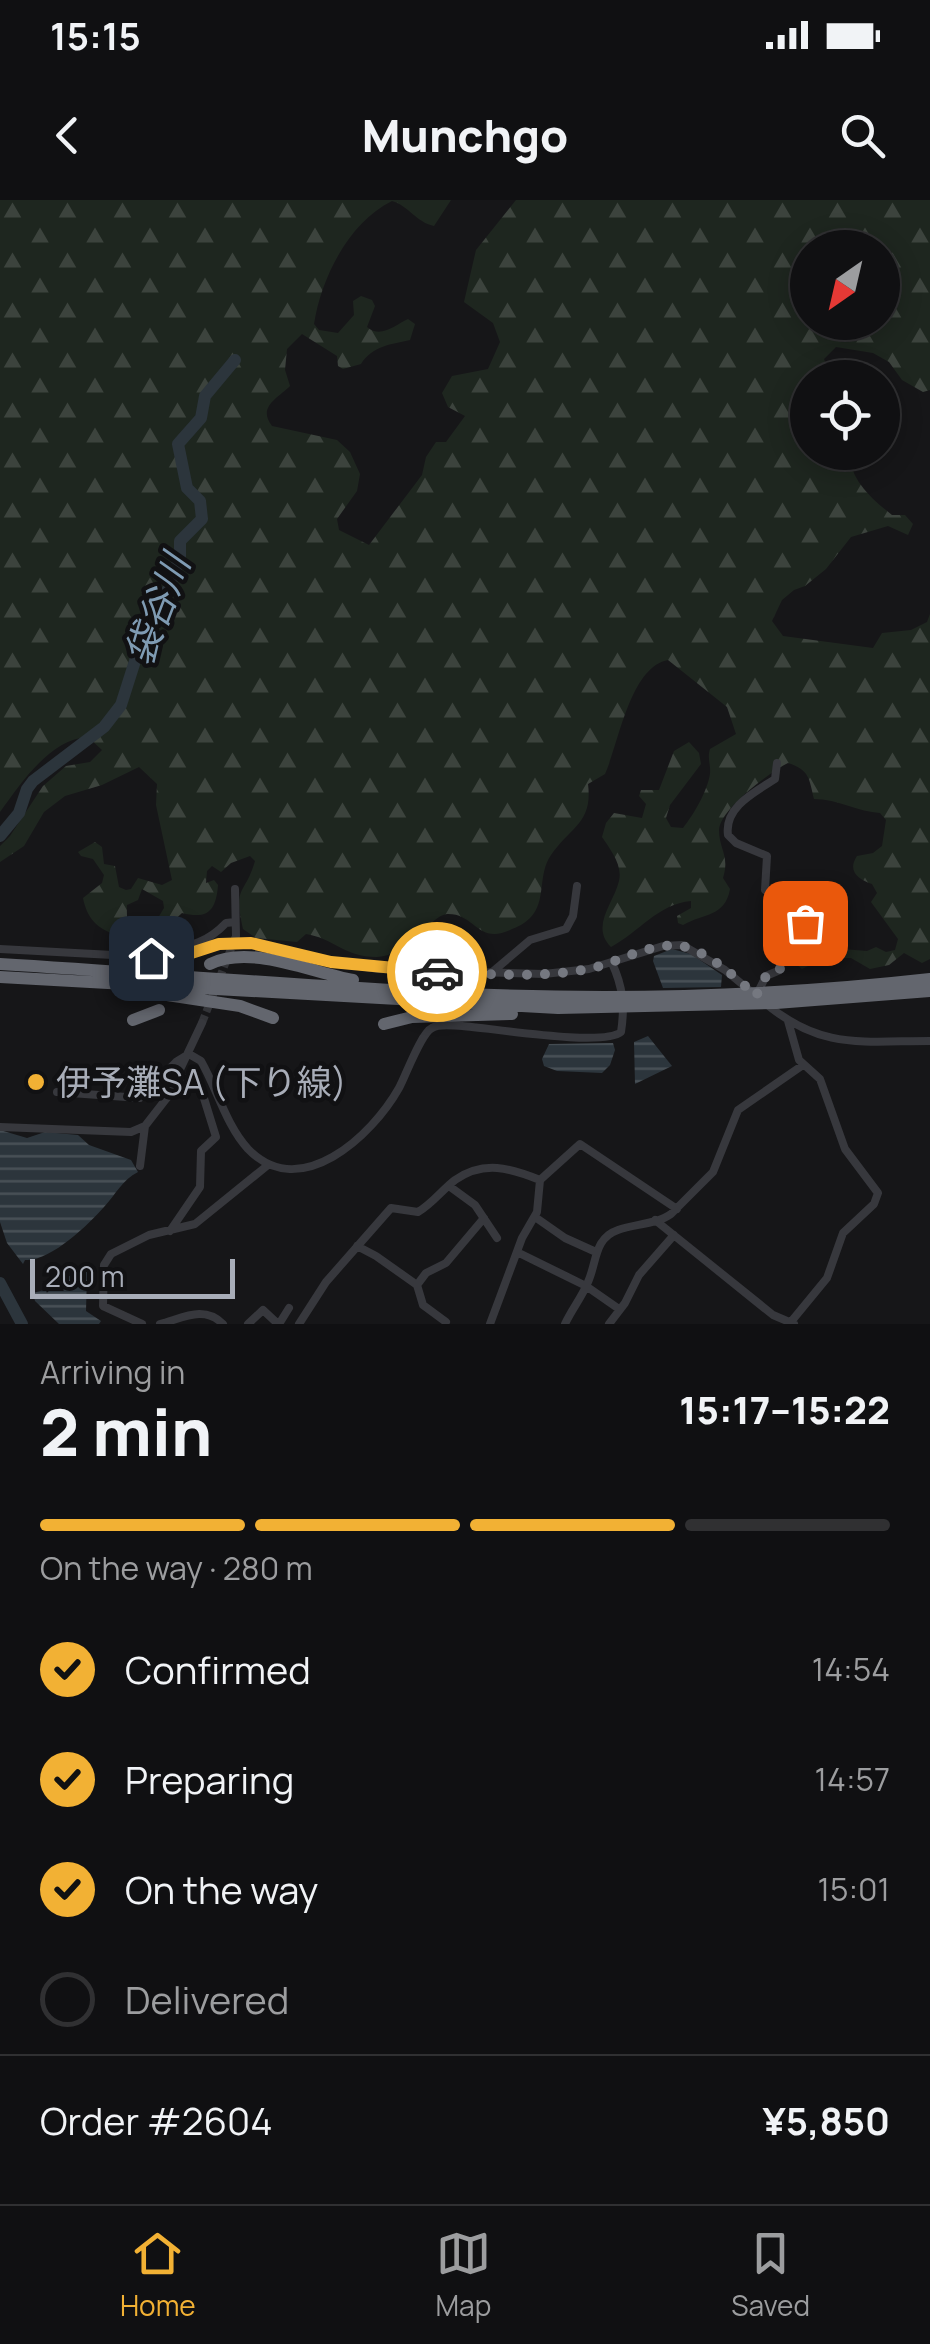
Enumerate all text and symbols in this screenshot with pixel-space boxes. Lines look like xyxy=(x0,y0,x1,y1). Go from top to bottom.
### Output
text: 15:15 xyxy=(50,9,141,61)
text: Munchgo xyxy=(362,104,568,166)
icon: back xyxy=(40,108,95,163)
icon: search xyxy=(835,108,890,163)
north arrow xyxy=(790,230,900,340)
map controls xyxy=(790,230,900,470)
button: locate xyxy=(790,360,900,470)
water label: 袋谷川 xyxy=(111,543,202,672)
pin xyxy=(763,881,848,966)
icon: bag xyxy=(778,896,833,951)
pin xyxy=(109,916,194,1001)
courier xyxy=(387,922,487,1022)
icon: home xyxy=(124,931,179,986)
icon: car xyxy=(410,945,465,1000)
place label: 伊予灘SA (下り線) xyxy=(56,1058,347,1106)
marker: 伊予灘SA (下り線) xyxy=(25,1071,47,1093)
scale bar xyxy=(30,1254,235,1298)
text: 200 m xyxy=(45,1257,124,1295)
text: Arriving in xyxy=(40,1350,185,1394)
text: 15:17–15:22 xyxy=(679,1383,890,1435)
text: 2 min xyxy=(40,1387,212,1476)
text: On the way · 280 m xyxy=(40,1546,313,1590)
icon: check xyxy=(40,1642,95,1697)
text: Confirmed xyxy=(125,1643,311,1695)
text: 14:54 xyxy=(812,1647,890,1691)
icon: check xyxy=(40,1752,95,1807)
text: Preparing xyxy=(125,1753,294,1805)
text: 14:57 xyxy=(815,1757,890,1801)
icon: check xyxy=(40,1862,95,1917)
text: On the way xyxy=(125,1863,318,1915)
text: 15:01 xyxy=(817,1867,890,1911)
text: Delivered xyxy=(125,1973,289,2025)
text: Order #2604 xyxy=(40,2094,273,2146)
text: ¥5,850 xyxy=(762,2094,890,2146)
tab: Home xyxy=(120,2226,196,2324)
tab: Map xyxy=(436,2226,491,2324)
tab: Saved xyxy=(731,2226,810,2324)

